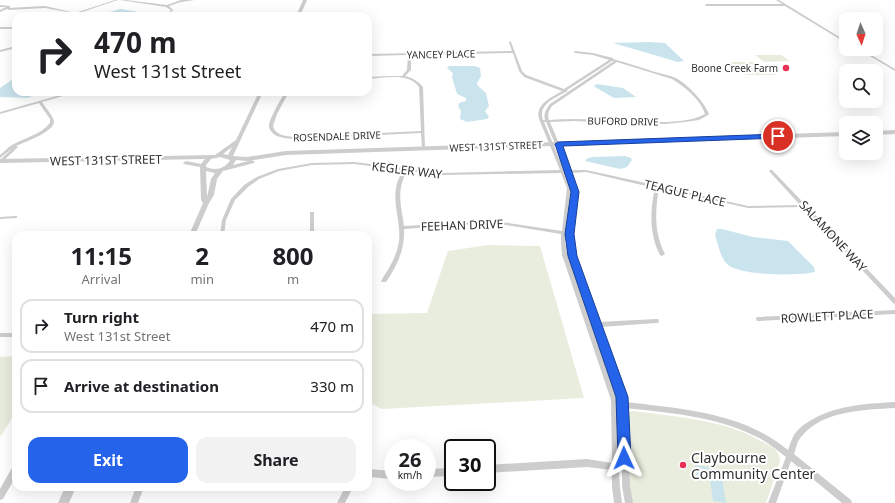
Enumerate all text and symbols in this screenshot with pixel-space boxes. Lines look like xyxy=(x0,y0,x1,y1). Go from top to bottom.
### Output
north arrow xyxy=(839,12,883,56)
map controls xyxy=(839,12,883,160)
text: 470 m xyxy=(94,23,177,61)
icon: right xyxy=(28,28,80,80)
street label: YANCEY PLACE xyxy=(407,46,475,62)
text: West 131st Street xyxy=(94,59,241,83)
place label: Boone Creek Farm xyxy=(691,61,778,75)
marker: Boone Creek Farm xyxy=(781,63,791,73)
button: search xyxy=(839,64,883,108)
street label: BUFORD DRIVE xyxy=(587,113,659,129)
button: layers xyxy=(839,116,883,160)
pin xyxy=(761,119,795,153)
icon: arrive xyxy=(767,125,789,147)
street label: ROSENDALE DRIVE xyxy=(293,127,381,145)
street label: WEST 131ST STREET xyxy=(449,137,543,155)
street label: WEST 131ST STREET xyxy=(50,151,162,169)
street label: KEGLER WAY xyxy=(371,157,443,183)
street label: TEAGUE PLACE xyxy=(642,175,728,211)
street label: SALAMONE WAY xyxy=(795,197,871,276)
street label: FEEHAN DRIVE xyxy=(420,215,504,235)
text: 11:15 xyxy=(70,239,132,272)
text: 2 xyxy=(195,239,209,272)
text: 800 xyxy=(272,239,314,272)
text: Arrival xyxy=(81,270,121,288)
text: min xyxy=(190,270,214,288)
text: m xyxy=(287,270,299,288)
street label: ROWLETT PLACE xyxy=(780,305,874,327)
text: Turn right xyxy=(64,307,139,327)
icon: right xyxy=(30,315,52,337)
text: 470 m xyxy=(310,316,354,336)
text: West 131st Street xyxy=(64,327,170,345)
icon: arrive xyxy=(30,375,52,397)
text: Arrive at destination xyxy=(64,376,219,396)
text: 330 m xyxy=(310,376,354,396)
button: Exit xyxy=(28,437,188,483)
button: Share xyxy=(196,437,356,483)
position arrow xyxy=(603,437,645,479)
speed limit sign: 30 xyxy=(444,439,496,491)
text: 26 xyxy=(399,446,421,473)
place label: Claybourne Community Center xyxy=(691,448,816,483)
marker: Claybourne Community Center xyxy=(678,460,688,470)
text: km/h xyxy=(398,468,422,482)

